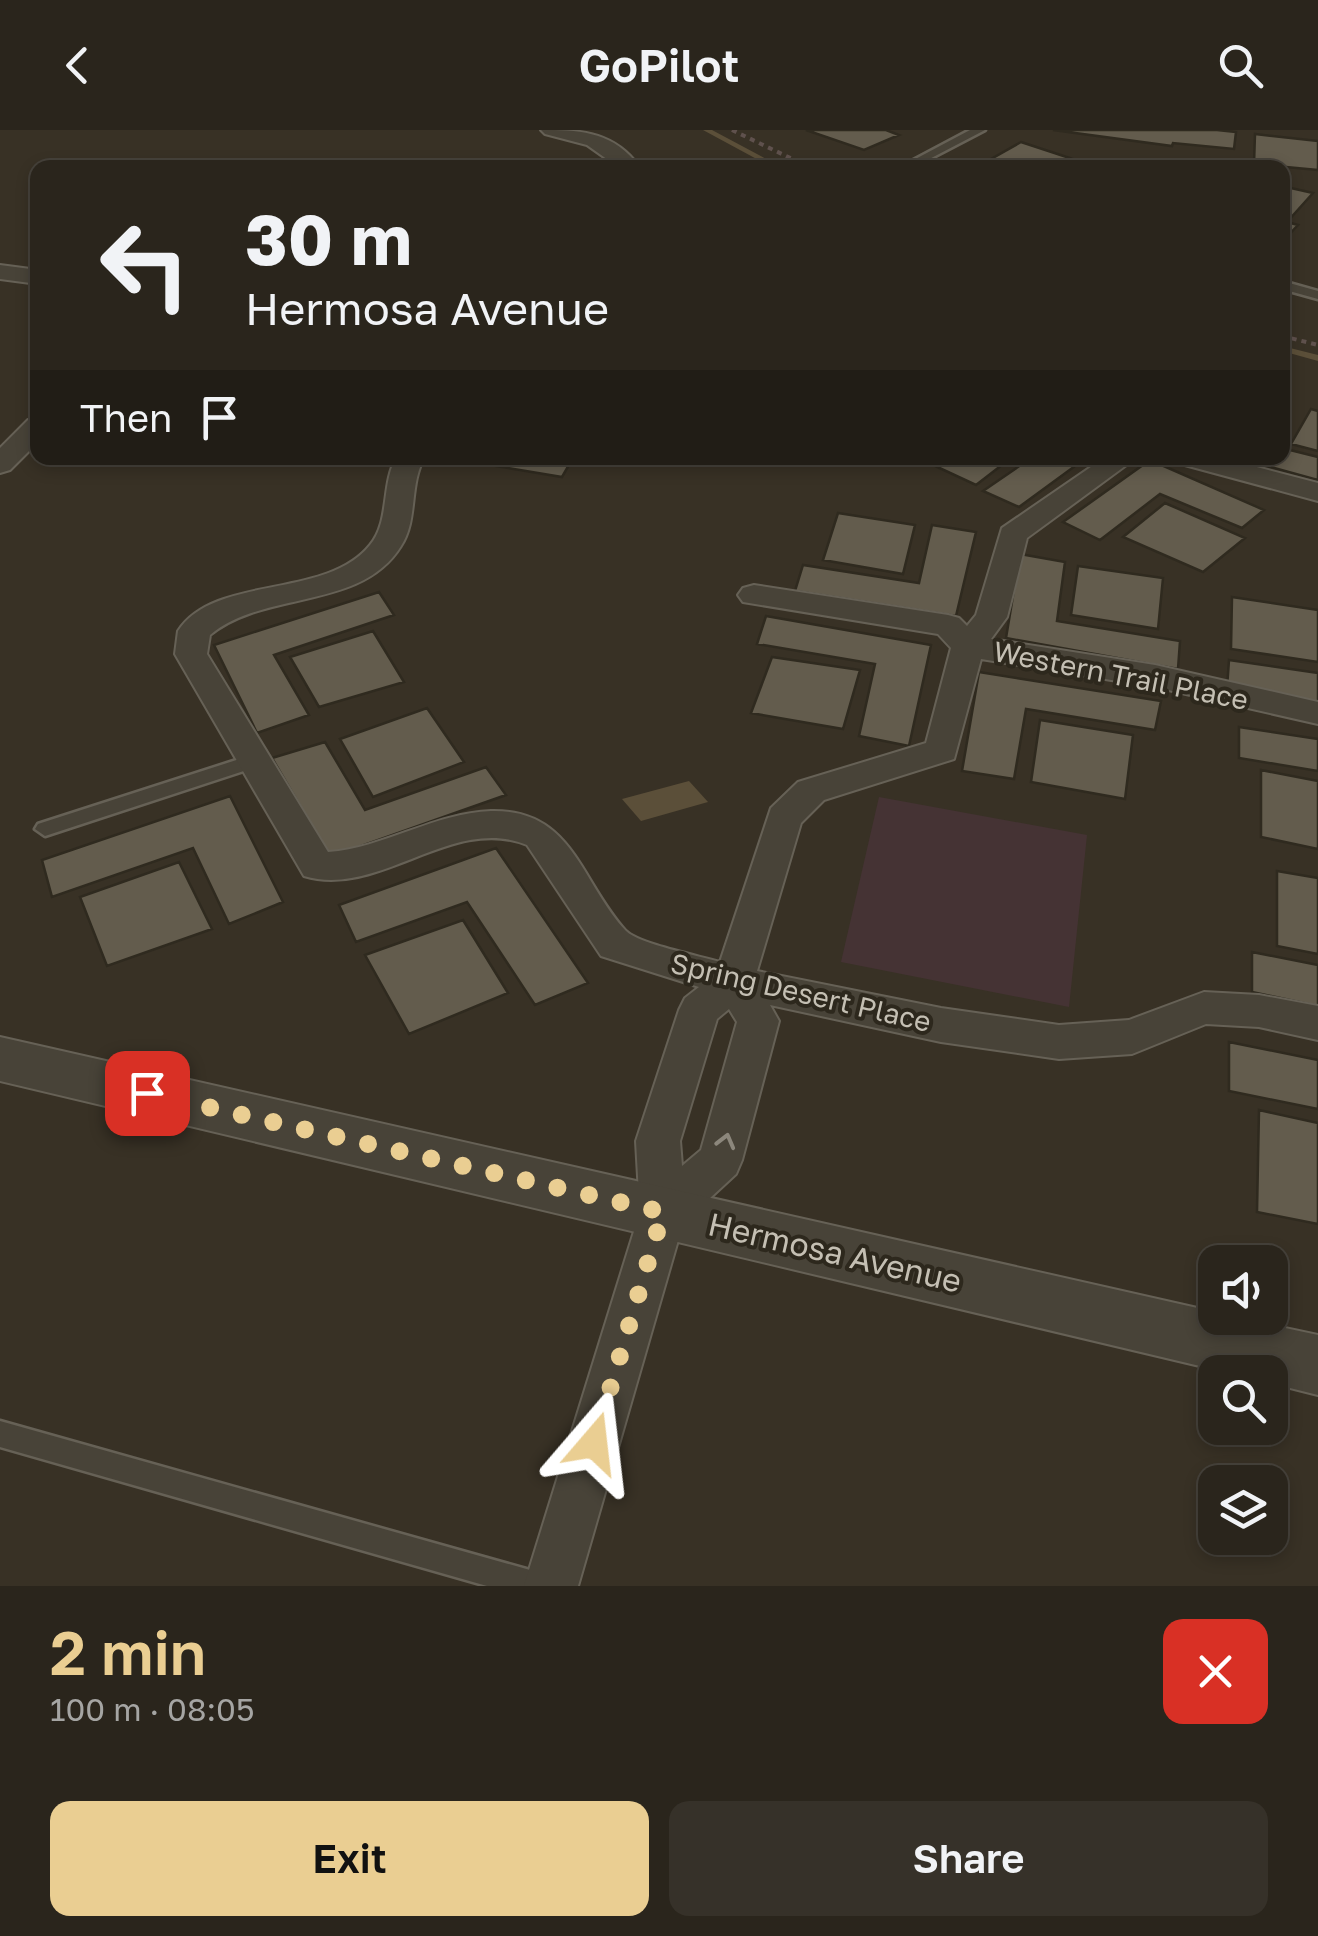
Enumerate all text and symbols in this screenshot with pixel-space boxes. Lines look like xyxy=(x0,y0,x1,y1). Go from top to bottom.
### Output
icon: back xyxy=(50,38,105,93)
text: GoPilot xyxy=(578,38,740,92)
icon: search xyxy=(1213,38,1268,93)
text: 30 m xyxy=(245,196,412,280)
icon: left xyxy=(80,200,210,330)
text: Hermosa Avenue xyxy=(245,281,609,335)
icon: arrive xyxy=(192,390,247,445)
text: Then xyxy=(80,395,172,440)
street label: Western Trail Place xyxy=(991,634,1251,716)
street label: Spring Desert Place xyxy=(668,946,934,1038)
pin xyxy=(105,1051,190,1136)
icon: arrive xyxy=(120,1066,175,1121)
one-way arrow xyxy=(714,1132,735,1150)
street label: Hermosa Avenue xyxy=(705,1204,965,1300)
map controls xyxy=(1198,1245,1288,1555)
button: sound xyxy=(1198,1245,1288,1335)
button: search xyxy=(1198,1355,1288,1445)
position arrow xyxy=(542,1391,646,1495)
button: layers xyxy=(1198,1465,1288,1555)
text: 2 min xyxy=(50,1616,206,1688)
button: close xyxy=(1163,1619,1268,1724)
text: 100 m · 08:05 xyxy=(50,1690,254,1728)
button: Exit xyxy=(50,1801,649,1916)
button: Share xyxy=(669,1801,1268,1916)

